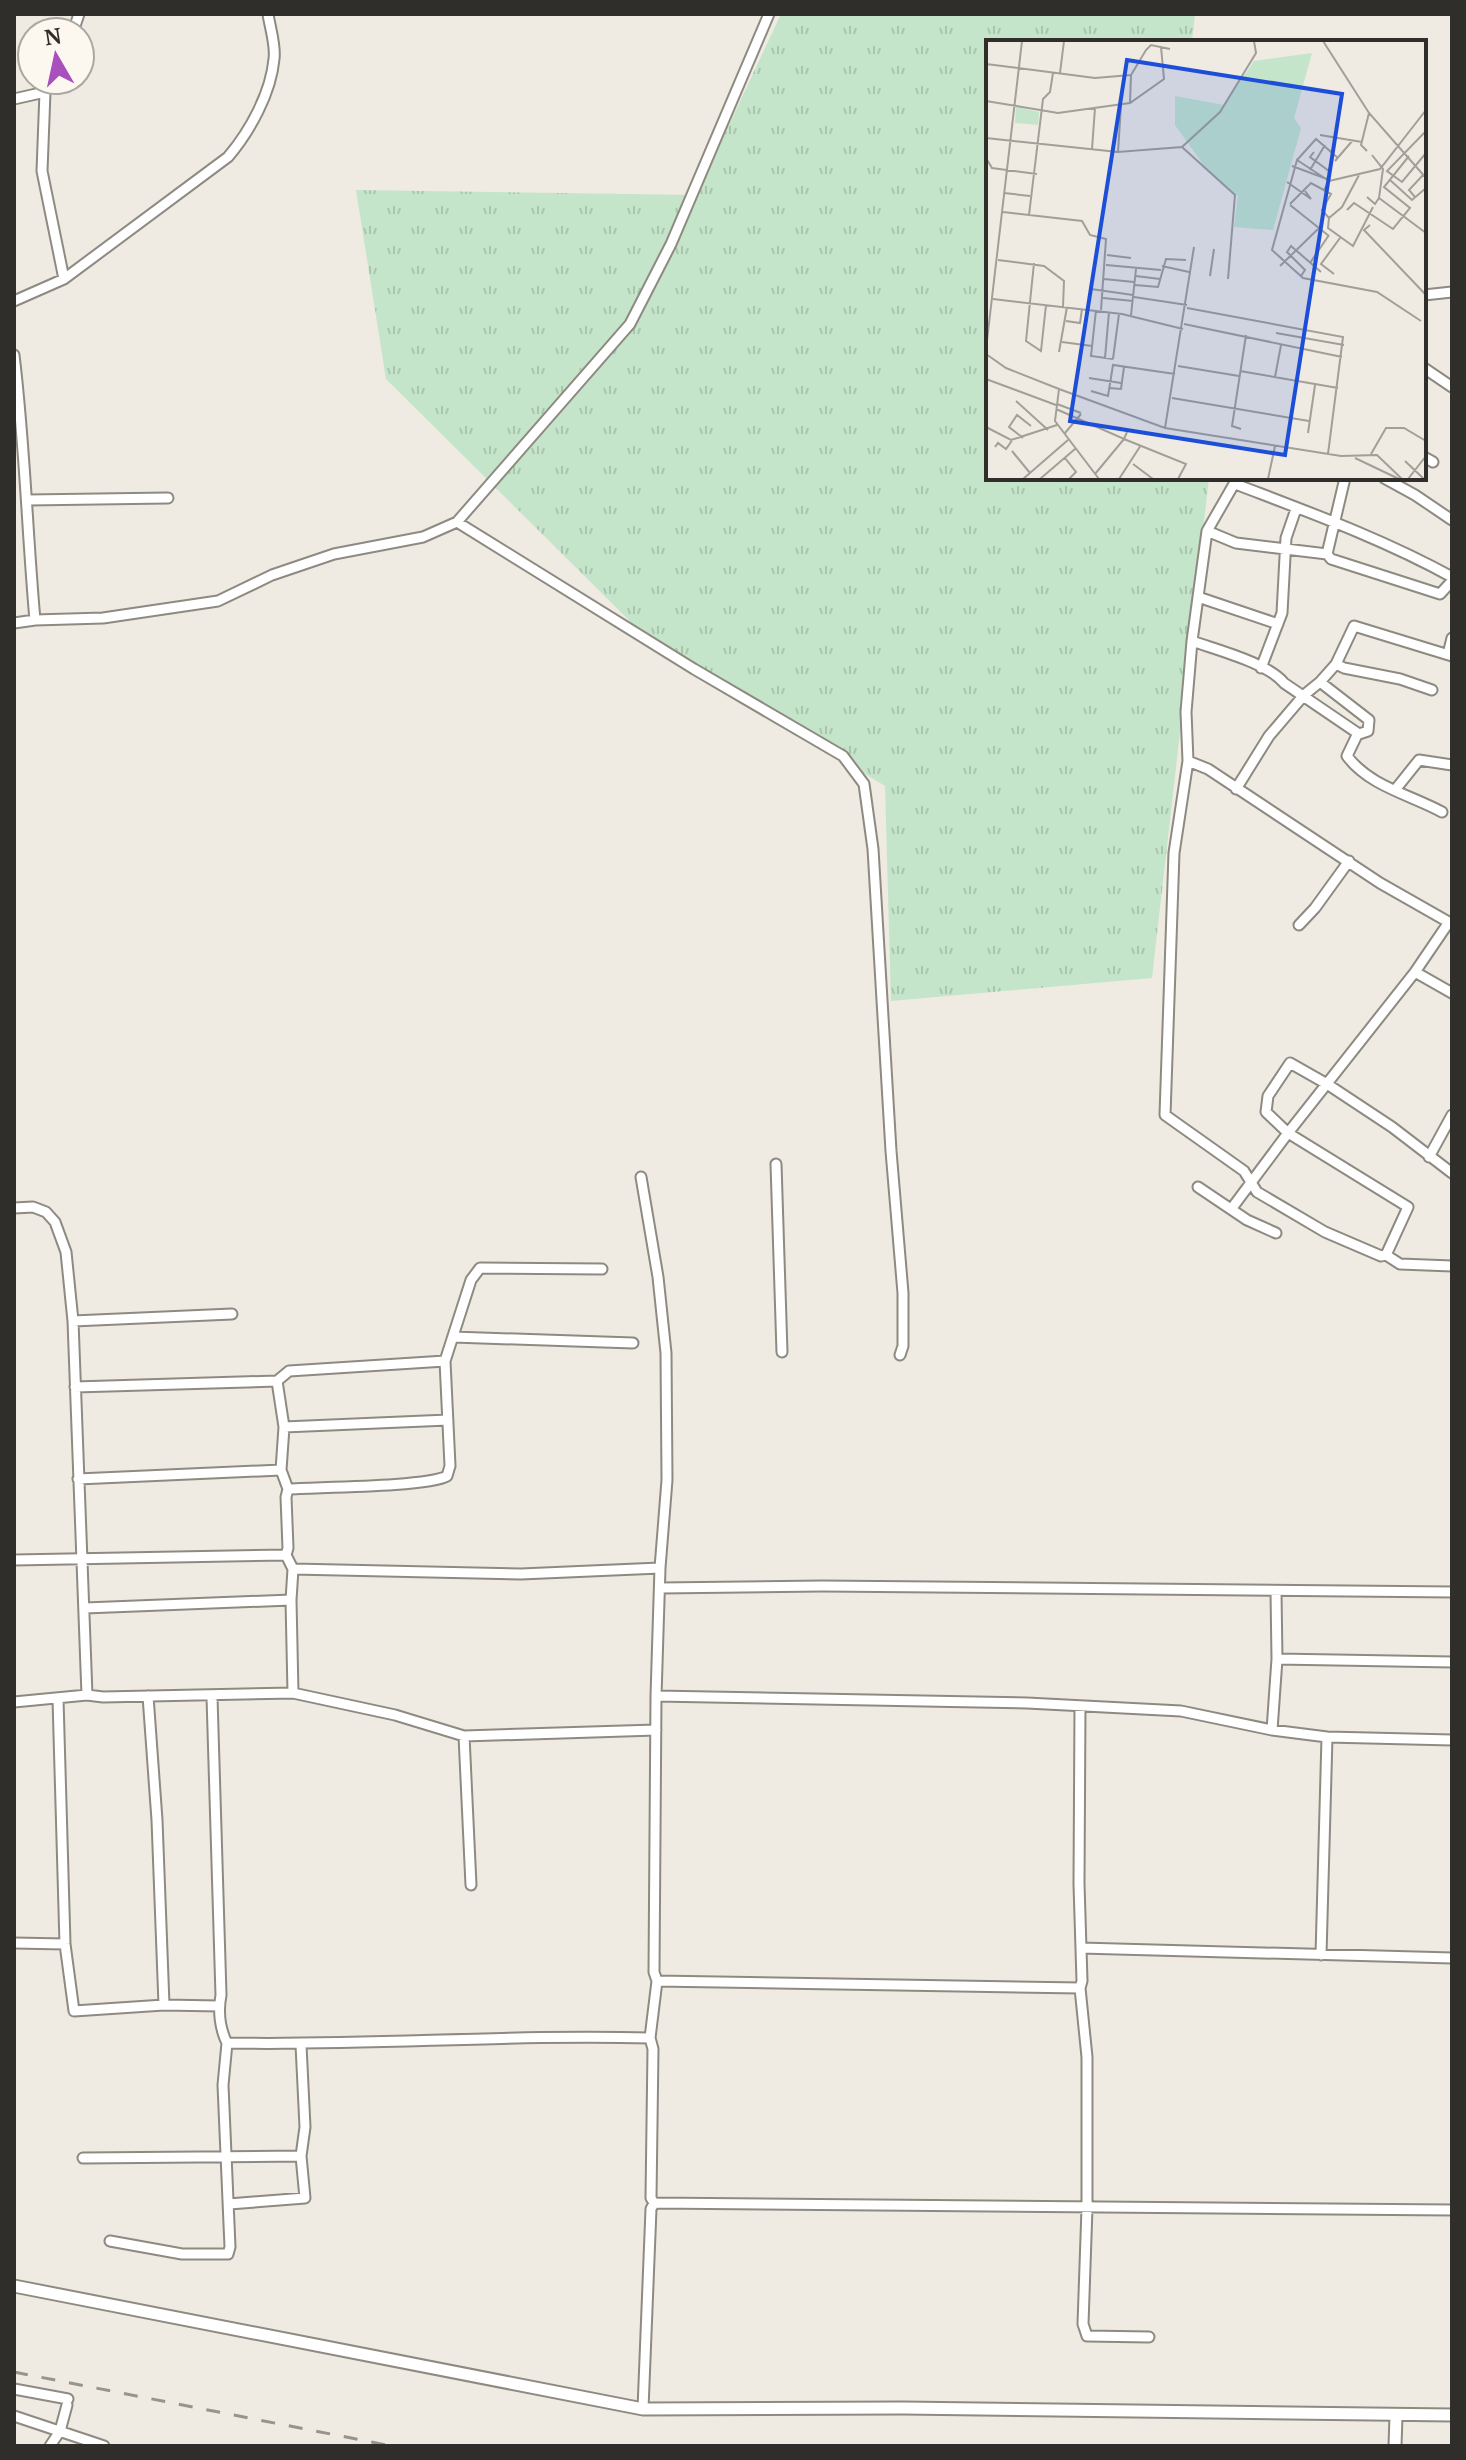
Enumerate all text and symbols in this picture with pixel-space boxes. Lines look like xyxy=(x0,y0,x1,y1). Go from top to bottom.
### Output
north arrow xyxy=(16,16,96,96)
text: N xyxy=(42,20,64,51)
inset map xyxy=(986,40,1426,480)

